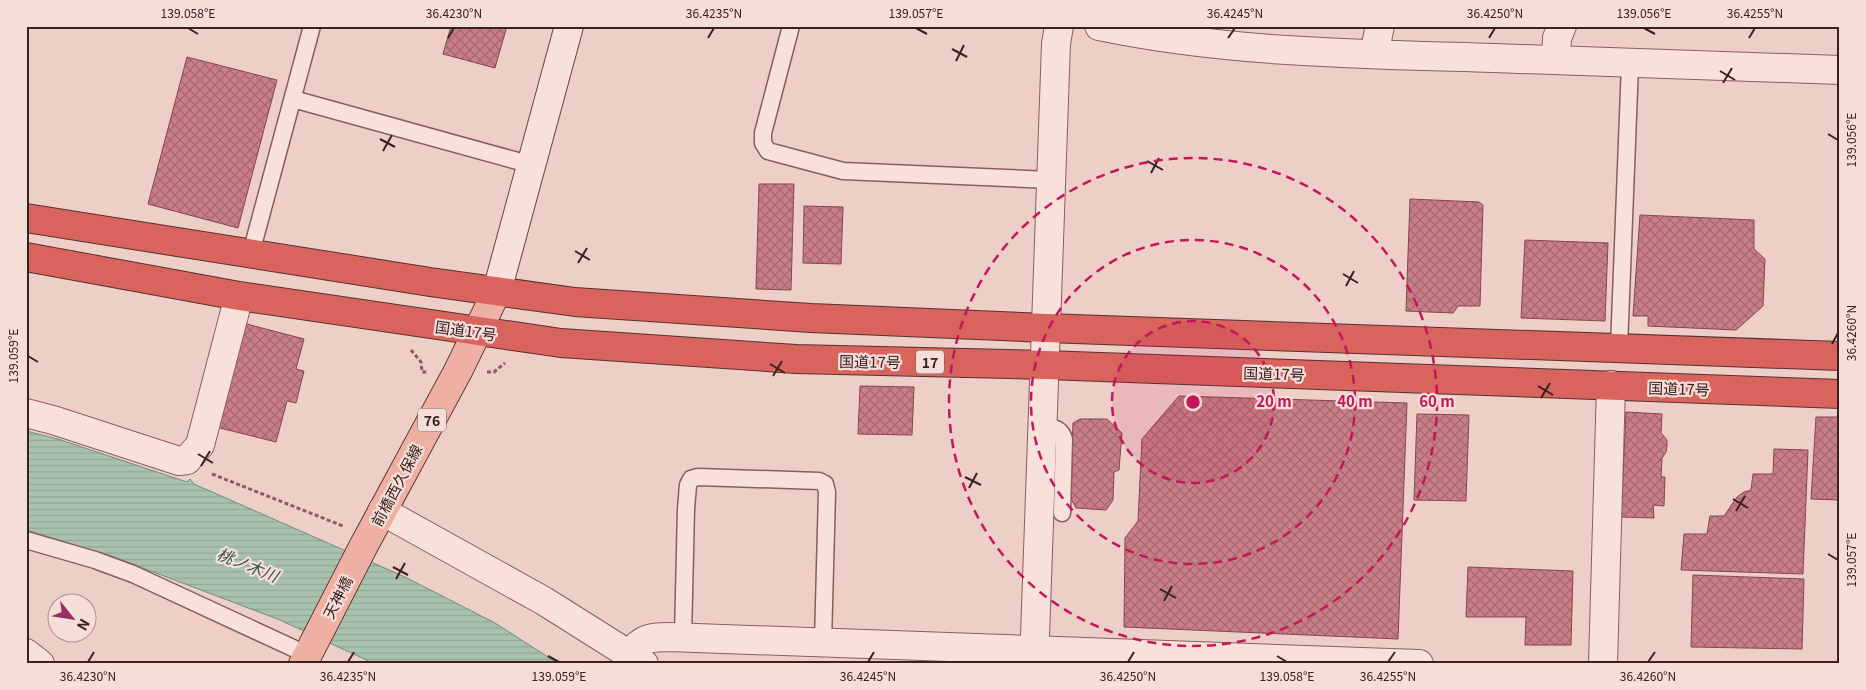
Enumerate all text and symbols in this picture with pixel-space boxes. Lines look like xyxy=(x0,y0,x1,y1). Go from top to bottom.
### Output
text: 139.058°E xyxy=(161,4,215,21)
text: 36.4230°N xyxy=(426,4,482,21)
text: 36.4235°N xyxy=(686,4,742,21)
text: 139.057°E xyxy=(889,4,943,21)
text: 36.4245°N xyxy=(1207,4,1263,21)
text: 36.4250°N xyxy=(1467,4,1523,21)
text: 139.056°E xyxy=(1617,4,1671,21)
text: 36.4255°N xyxy=(1727,4,1783,21)
text: 139.056°E xyxy=(1842,113,1859,167)
text: 36.4260°N xyxy=(1842,305,1859,361)
street label: 国道17号 xyxy=(434,315,498,345)
text: 139.059°E xyxy=(4,329,21,383)
street label: 国道17号 xyxy=(839,350,901,372)
road number: 17 xyxy=(916,351,944,374)
street label: 国道17号 xyxy=(1243,361,1305,385)
street label: 国道17号 xyxy=(1648,376,1710,400)
text: 20 m xyxy=(1256,390,1292,411)
text: 40 m xyxy=(1337,390,1373,411)
text: 60 m xyxy=(1419,390,1455,411)
centre of rings xyxy=(1184,393,1202,411)
road number: 76 xyxy=(418,408,446,432)
street label: 前橋西久保線 xyxy=(366,440,426,530)
text: 139.057°E xyxy=(1842,533,1859,587)
water label: 桃ノ木川 xyxy=(214,541,284,588)
street label: 天神橋 xyxy=(317,572,357,622)
north arrow xyxy=(48,592,98,642)
text: N xyxy=(73,615,95,635)
text: 36.4230°N xyxy=(60,667,116,684)
text: 36.4235°N xyxy=(320,667,376,684)
text: 139.059°E xyxy=(532,667,586,684)
text: 36.4245°N xyxy=(840,667,896,684)
text: 36.4250°N xyxy=(1100,667,1156,684)
text: 139.058°E xyxy=(1260,667,1314,684)
text: 36.4255°N xyxy=(1360,667,1416,684)
text: 36.4260°N xyxy=(1620,667,1676,684)

